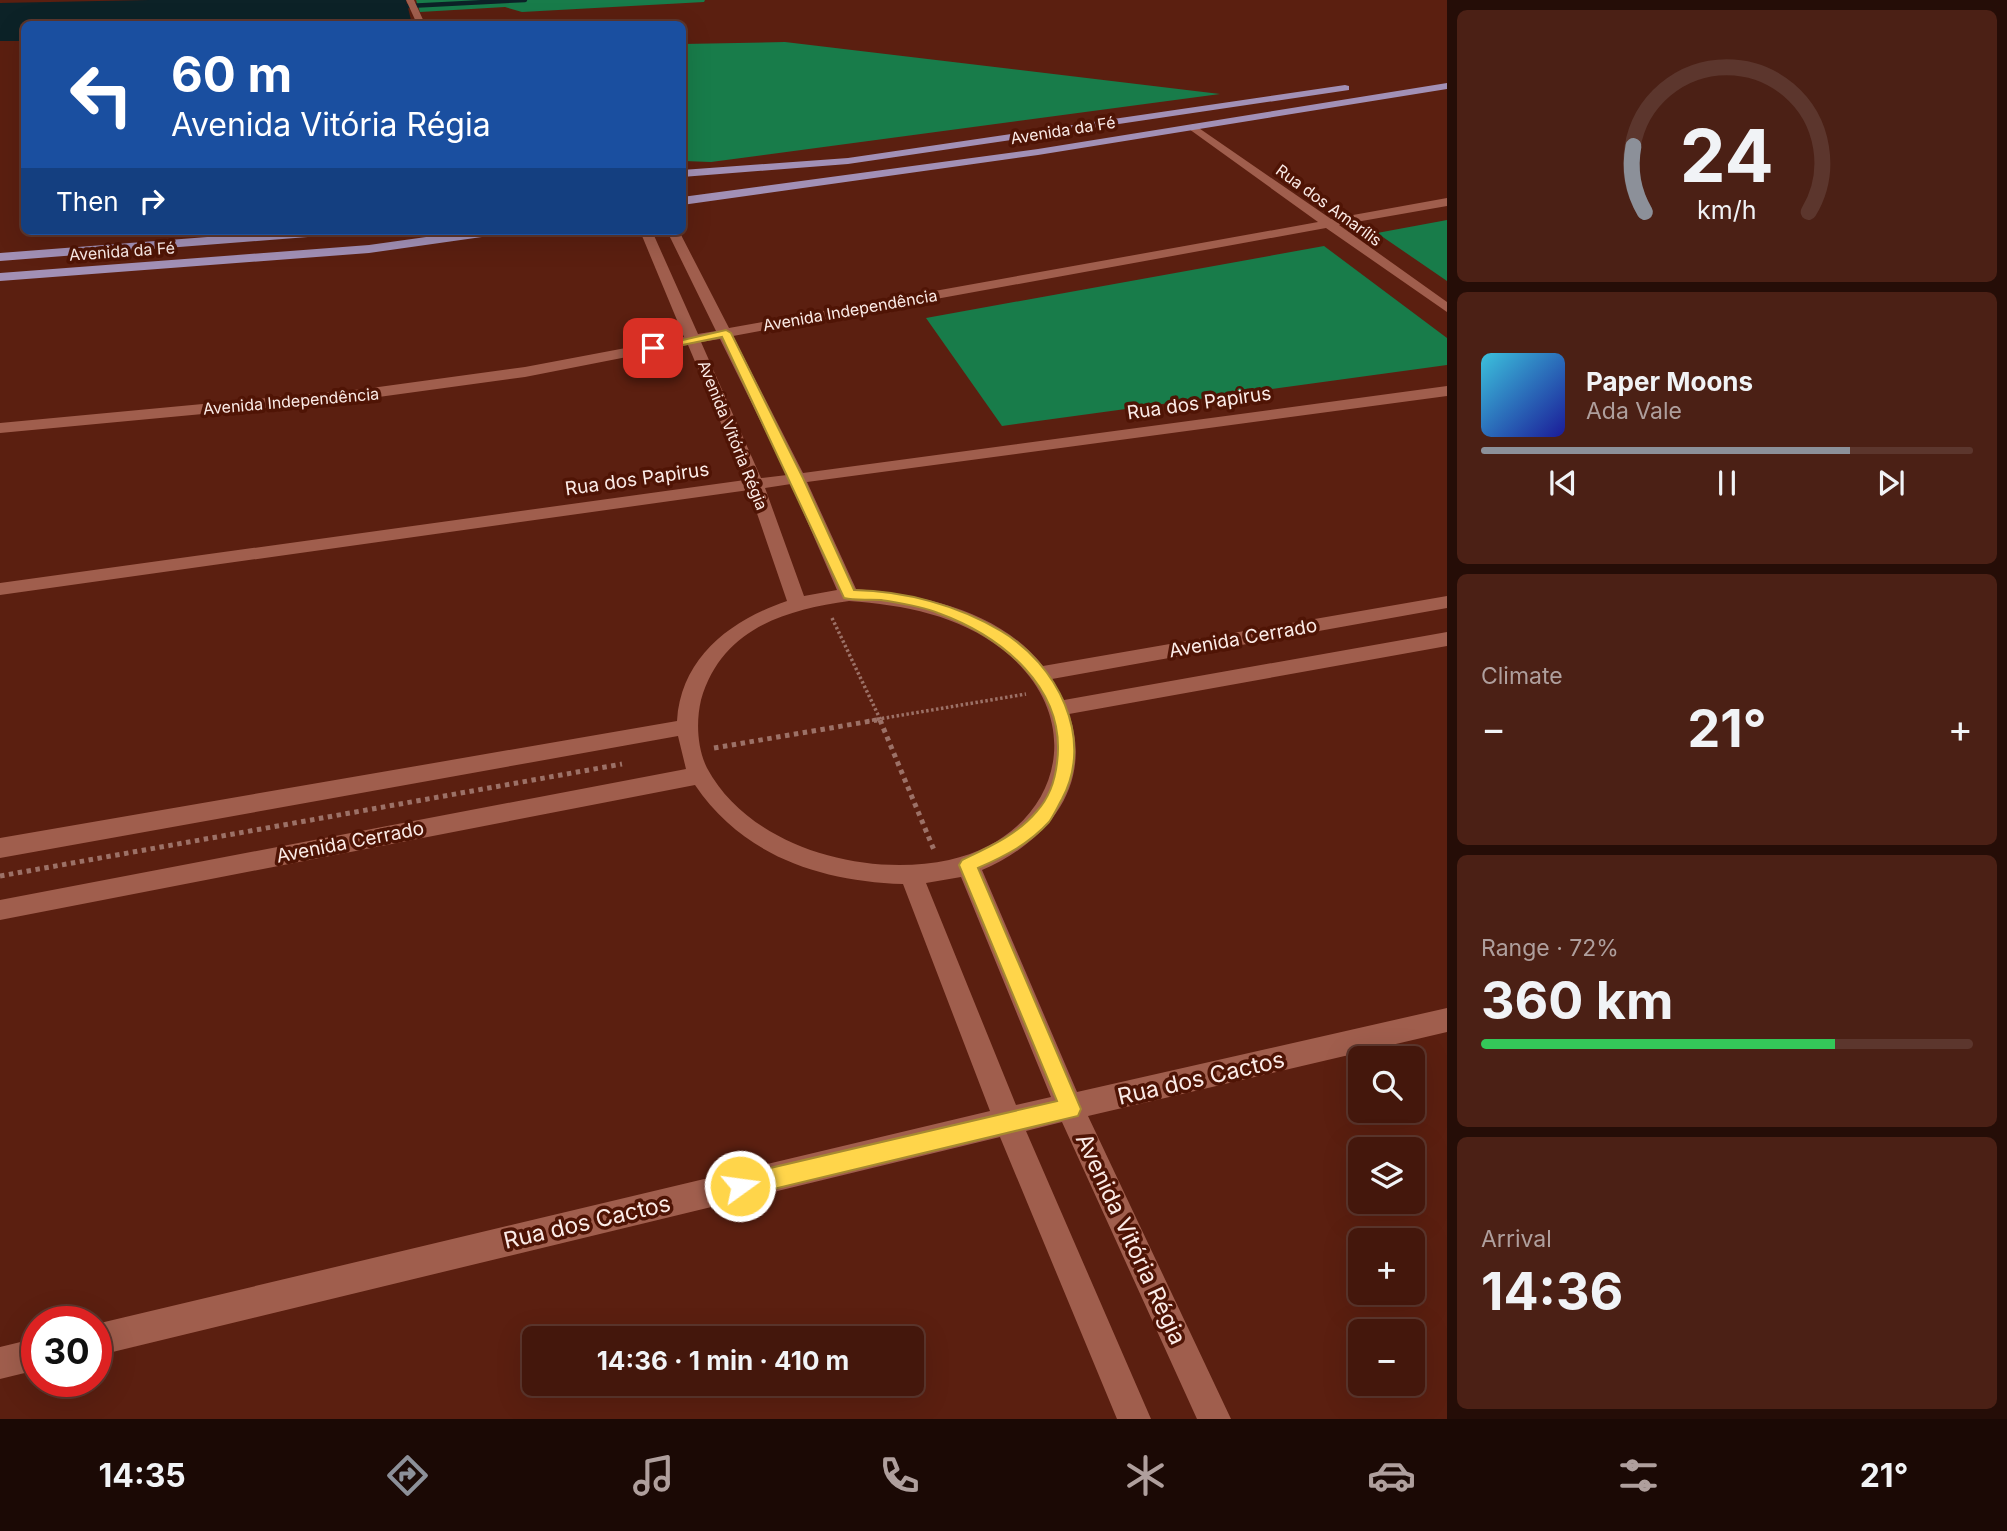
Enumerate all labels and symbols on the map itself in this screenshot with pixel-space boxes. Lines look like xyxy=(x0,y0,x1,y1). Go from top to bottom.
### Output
street label: Avenida da Fé xyxy=(1009,112,1117,148)
street label: Rua dos Amarílis xyxy=(1272,160,1386,250)
street label: Avenida da Fé xyxy=(68,237,176,265)
street label: Avenida Independência xyxy=(761,285,939,335)
pin xyxy=(623,318,683,378)
street label: Avenida Vitória Régia xyxy=(694,357,772,513)
street label: Rua dos Papirus xyxy=(1125,381,1273,425)
street label: Avenida Independência xyxy=(202,383,380,419)
street label: Rua dos Papirus xyxy=(563,457,711,501)
street label: Avenida Cerrado xyxy=(1167,614,1319,662)
street label: Avenida Cerrado xyxy=(274,816,426,868)
street label: Rua dos Cactos xyxy=(1115,1045,1287,1111)
street label: Avenida Vitória Régia xyxy=(1070,1129,1192,1349)
position arrow xyxy=(703,1149,777,1223)
street label: Rua dos Cactos xyxy=(501,1189,673,1255)
speed limit sign: 30 xyxy=(21,1306,112,1397)

